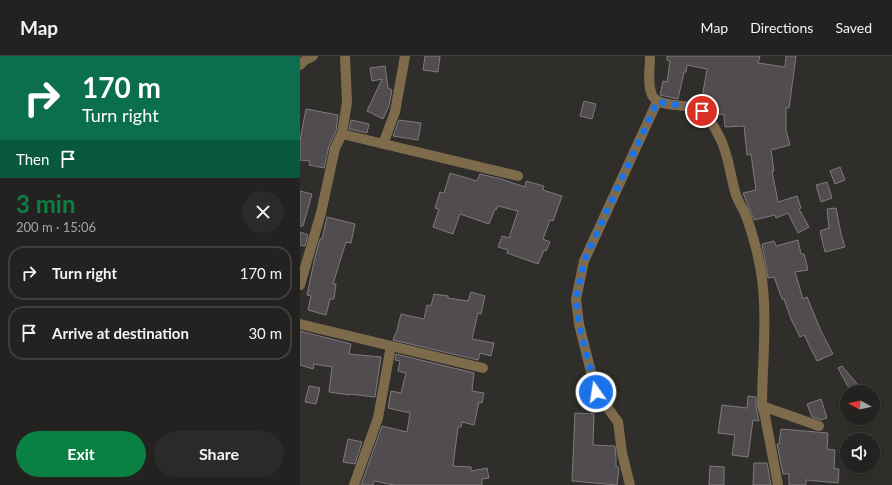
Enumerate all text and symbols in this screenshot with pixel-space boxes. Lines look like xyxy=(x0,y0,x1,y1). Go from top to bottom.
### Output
text: Map xyxy=(20,16,58,39)
text: Map xyxy=(701,19,728,36)
text: Directions xyxy=(750,19,813,36)
text: Saved xyxy=(835,19,872,36)
text: 170 m xyxy=(82,70,161,104)
icon: right xyxy=(16,72,68,124)
pin xyxy=(685,94,719,128)
icon: arrive xyxy=(691,100,713,122)
text: Turn right xyxy=(82,104,159,126)
icon: arrive xyxy=(57,148,79,170)
text: Then xyxy=(16,150,49,168)
text: 3 min xyxy=(16,189,76,218)
button: close xyxy=(242,191,284,233)
text: 200 m · 15:06 xyxy=(16,219,96,235)
icon: right xyxy=(18,262,40,284)
text: Turn right xyxy=(52,264,117,282)
text: 170 m xyxy=(240,264,282,282)
icon: arrive xyxy=(18,322,40,344)
text: Arrive at destination xyxy=(52,324,189,342)
text: 30 m xyxy=(248,324,282,342)
position arrow xyxy=(575,371,617,413)
north arrow xyxy=(840,385,880,425)
map controls xyxy=(840,385,880,473)
button: Exit xyxy=(16,431,146,477)
button: Share xyxy=(154,431,284,477)
button: sound xyxy=(840,433,880,473)

